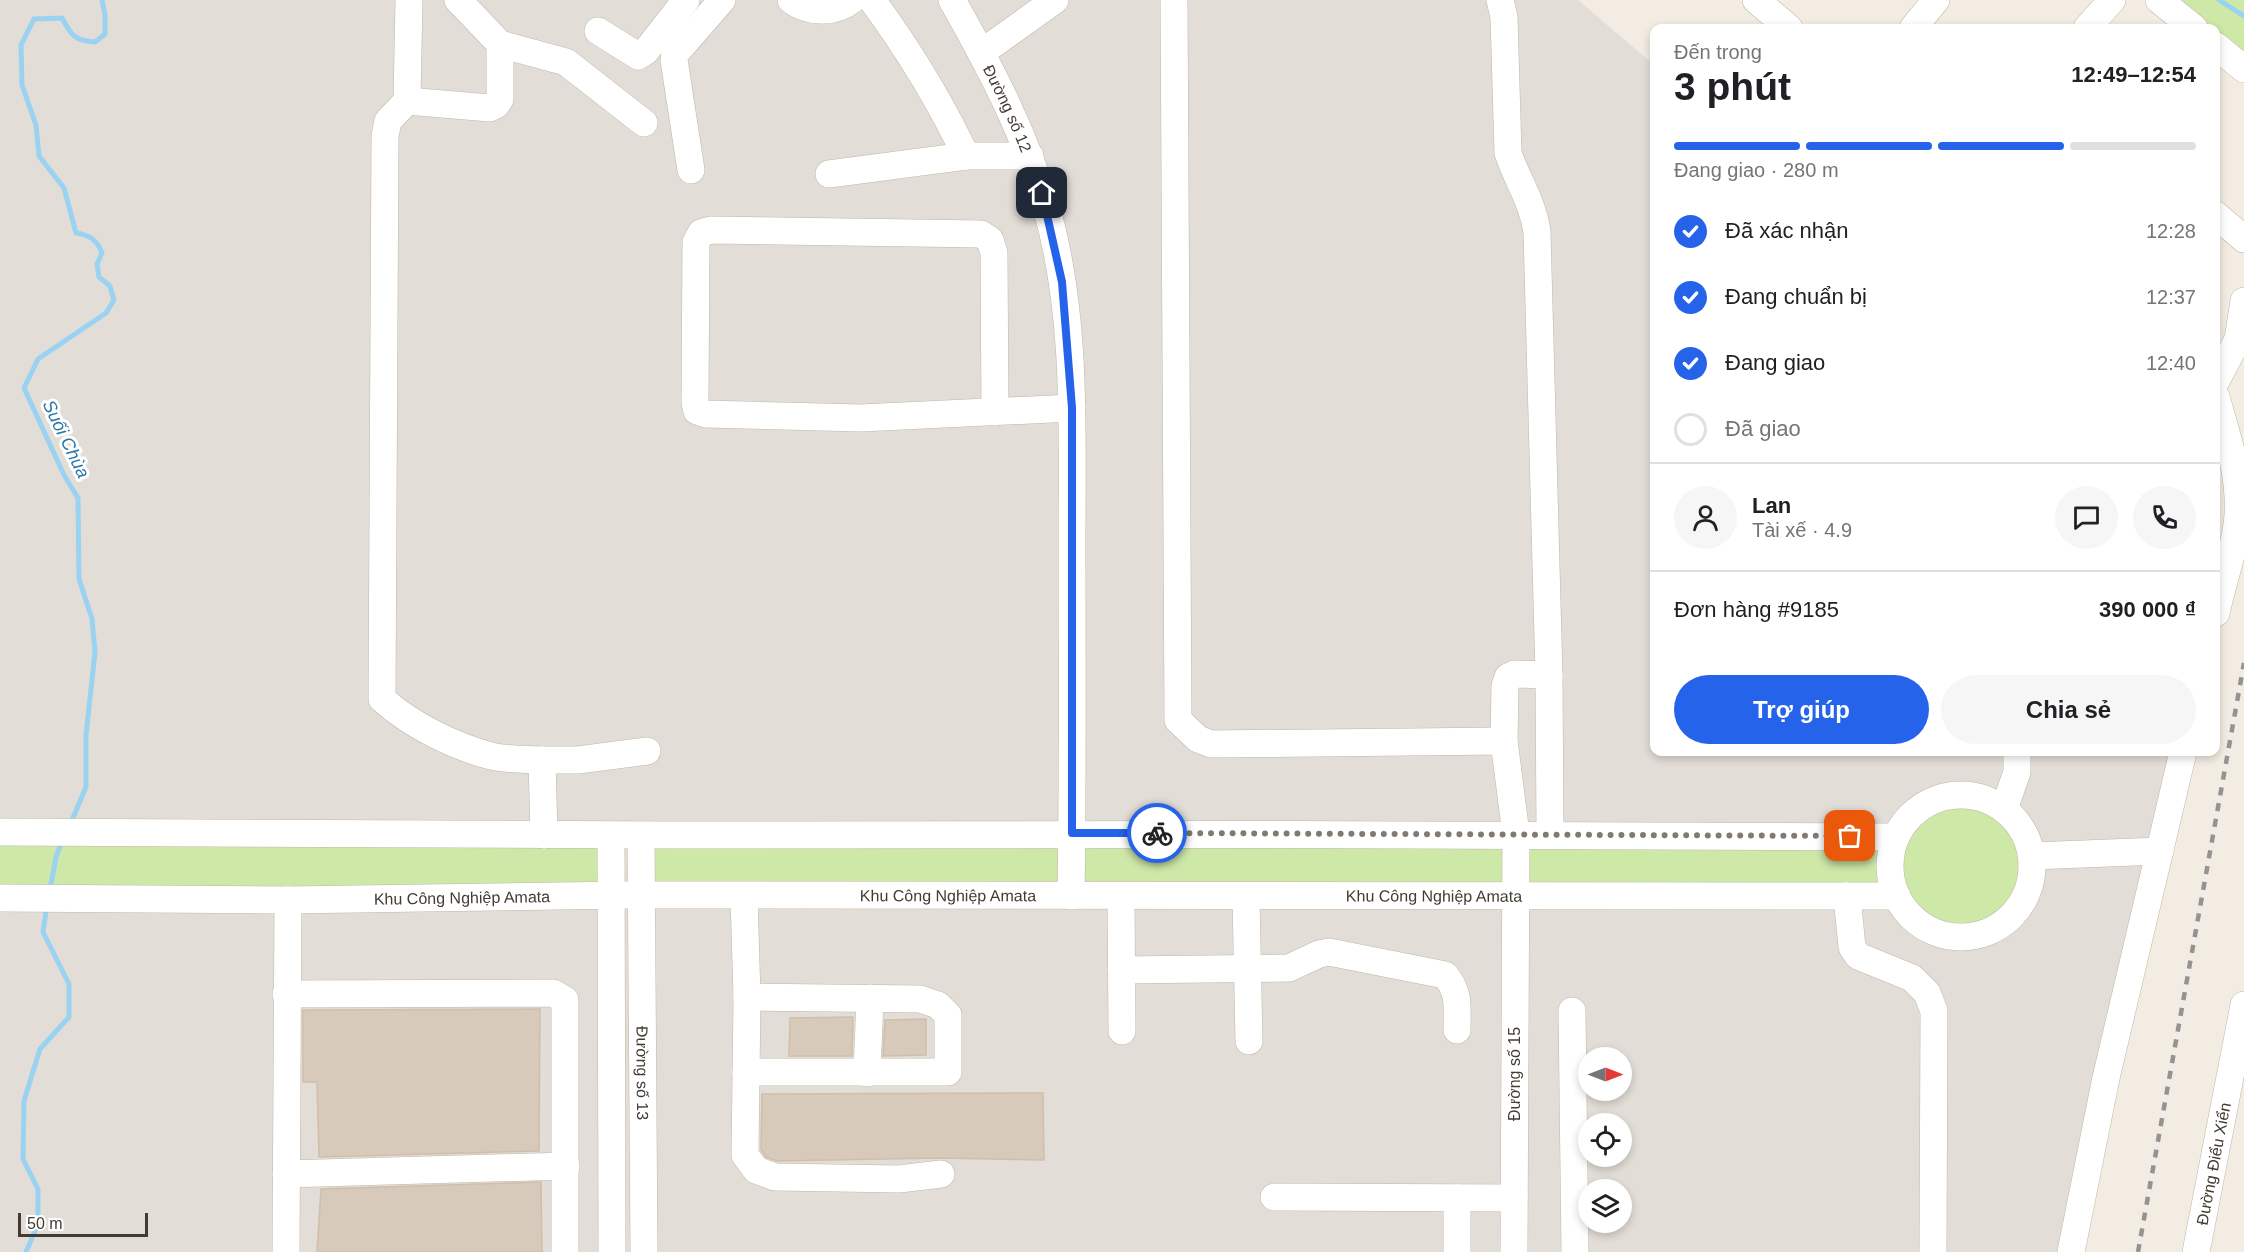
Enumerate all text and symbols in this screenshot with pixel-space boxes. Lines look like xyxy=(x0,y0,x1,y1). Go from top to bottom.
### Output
text: Đến trong xyxy=(1674,41,1762,63)
street label: Đường số 12 xyxy=(980,62,1035,155)
text: 12:49–12:54 xyxy=(2071,62,2196,87)
text: 3 phút xyxy=(1674,65,1791,108)
text: Đang giao · 280 m xyxy=(1674,159,1839,181)
pin xyxy=(1016,167,1067,218)
icon: home xyxy=(1025,176,1058,209)
icon: check xyxy=(1674,215,1707,248)
text: Đã xác nhận xyxy=(1725,218,1849,243)
text: 12:28 xyxy=(2146,220,2196,242)
icon: check xyxy=(1674,281,1707,314)
text: Đang chuẩn bị xyxy=(1725,284,1867,309)
text: 12:37 xyxy=(2146,286,2196,308)
icon: check xyxy=(1674,347,1707,380)
text: Đang giao xyxy=(1725,350,1825,375)
text: 12:40 xyxy=(2146,352,2196,374)
water label: Suối Chùa xyxy=(39,397,93,481)
text: Đã giao xyxy=(1725,416,1801,441)
button: person xyxy=(1674,486,1737,549)
button: chat xyxy=(2055,486,2118,549)
button: phone xyxy=(2133,486,2196,549)
text: Lan xyxy=(1752,493,1791,518)
text: Tài xế · 4.9 xyxy=(1752,519,1852,541)
text: Đơn hàng #9185 xyxy=(1674,597,1839,622)
text: 390 000 ₫ xyxy=(2099,597,2196,622)
button: Trợ giúp xyxy=(1674,675,1929,744)
button: Chia sẻ xyxy=(1941,675,2196,744)
courier xyxy=(1127,803,1187,863)
pin xyxy=(1824,810,1875,861)
icon: bike xyxy=(1141,817,1174,850)
icon: bag xyxy=(1833,819,1866,852)
street label: Khu Công Nghiệp Amata xyxy=(860,887,1036,904)
street label: Khu Công Nghiệp Amata xyxy=(374,888,550,908)
street label: Khu Công Nghiệp Amata xyxy=(1346,888,1522,905)
street label: Đường số 13 xyxy=(633,1026,651,1120)
street label: Đường số 15 xyxy=(1506,1027,1523,1121)
north arrow xyxy=(1578,1047,1632,1101)
map controls xyxy=(1578,1047,1632,1233)
street label: Đường Điểu Xiển xyxy=(2193,1101,2234,1226)
button: locate xyxy=(1578,1113,1632,1167)
button: layers xyxy=(1578,1179,1632,1233)
scale bar xyxy=(18,1210,148,1238)
text: 50 m xyxy=(27,1215,63,1232)

